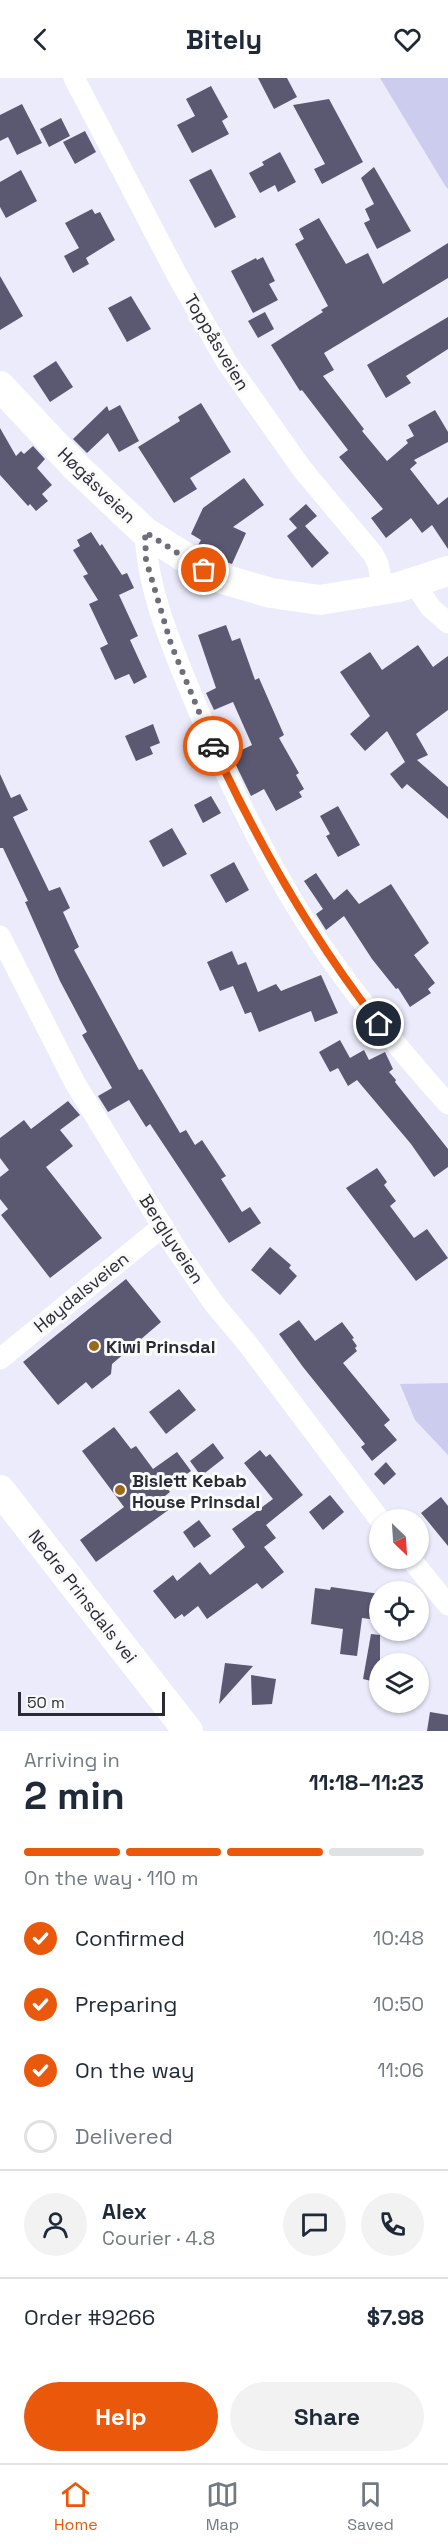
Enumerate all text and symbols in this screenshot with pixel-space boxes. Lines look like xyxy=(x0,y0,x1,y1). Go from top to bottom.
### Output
text: Bitely xyxy=(186,22,262,57)
icon: back xyxy=(24,23,57,56)
icon: heart xyxy=(391,23,424,56)
street label: Toppåsveien xyxy=(179,290,255,394)
street label: Høgåsveien xyxy=(53,442,141,528)
pin xyxy=(178,544,229,595)
icon: bag xyxy=(187,553,220,586)
courier xyxy=(183,716,243,776)
icon: car xyxy=(197,730,230,763)
pin xyxy=(353,998,404,1049)
icon: home xyxy=(362,1007,395,1040)
street label: Berglyveien xyxy=(135,1190,209,1288)
street label: Høydalsveien xyxy=(29,1247,133,1337)
place label: Kiwi Prinsdal xyxy=(106,1335,216,1358)
marker: Kiwi Prinsdal xyxy=(87,1339,101,1353)
place label: Bislett Kebab House Prinsdal xyxy=(132,1469,260,1513)
marker: Bislett Kebab House Prinsdal xyxy=(113,1483,127,1497)
north arrow xyxy=(369,1509,429,1569)
map controls xyxy=(369,1509,429,1713)
street label: Nedre Prinsdals vei xyxy=(24,1525,142,1667)
button: locate xyxy=(369,1581,429,1641)
button: layers xyxy=(369,1653,429,1713)
scale bar xyxy=(18,1689,165,1716)
text: 50 m xyxy=(27,1692,65,1713)
text: Arriving in xyxy=(24,1747,120,1773)
text: 11:18–11:23 xyxy=(309,1768,424,1796)
text: 2 min xyxy=(24,1771,125,1820)
text: On the way · 110 m xyxy=(24,1865,198,1891)
icon: check xyxy=(24,1922,57,1955)
text: Confirmed xyxy=(75,1924,185,1952)
text: 10:48 xyxy=(373,1925,424,1951)
icon: check xyxy=(24,1988,57,2021)
text: Preparing xyxy=(75,1990,177,2018)
text: 10:50 xyxy=(373,1991,424,2017)
icon: check xyxy=(24,2054,57,2087)
text: On the way xyxy=(75,2056,194,2084)
text: 11:06 xyxy=(377,2057,424,2083)
text: Delivered xyxy=(75,2122,173,2150)
button: person xyxy=(24,2193,87,2256)
button: chat xyxy=(283,2193,346,2256)
button: phone xyxy=(361,2193,424,2256)
text: Alex xyxy=(102,2197,147,2225)
text: Courier · 4.8 xyxy=(102,2225,215,2251)
text: Order #9266 xyxy=(24,2303,155,2331)
text: $7.98 xyxy=(367,2303,424,2331)
button: Help xyxy=(24,2382,218,2451)
button: Share xyxy=(230,2382,424,2451)
tab: Home xyxy=(54,2478,98,2535)
tab: Map xyxy=(206,2478,239,2535)
tab: Saved xyxy=(347,2478,394,2535)

